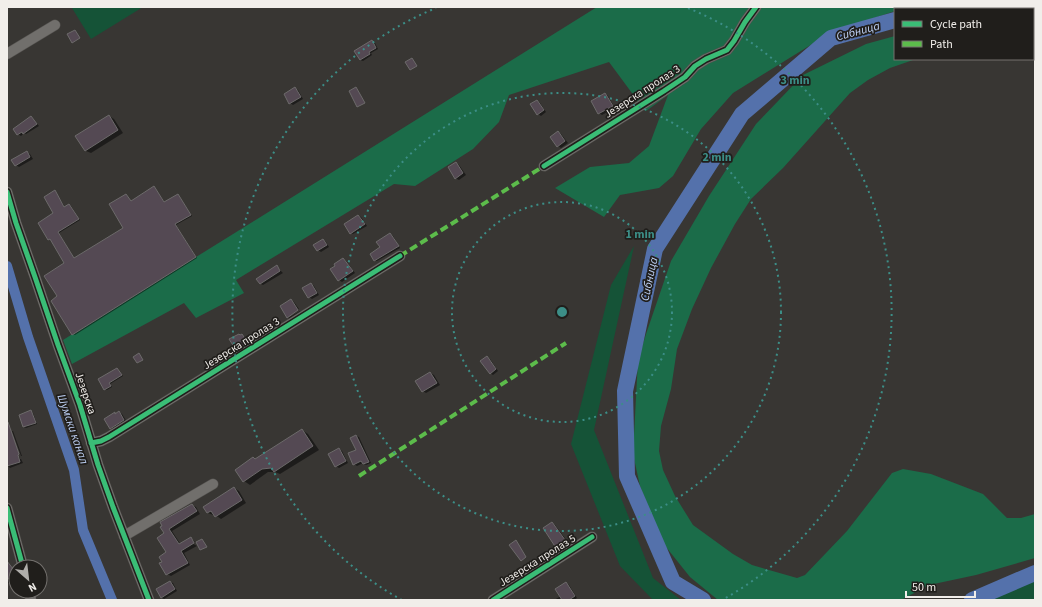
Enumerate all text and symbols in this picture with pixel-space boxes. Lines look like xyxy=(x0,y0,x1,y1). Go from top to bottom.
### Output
legend xyxy=(894,8,1034,60)
text: Cycle path xyxy=(930,16,982,33)
water label: Сибница xyxy=(834,17,882,45)
text: Path xyxy=(930,36,953,53)
street label: Језерска пролаз 3 xyxy=(601,61,683,122)
text: 3 min xyxy=(780,72,810,89)
text: 2 min xyxy=(702,149,732,166)
text: 1 min xyxy=(625,226,655,243)
water label: Сибница xyxy=(637,255,663,303)
centre of rings xyxy=(555,305,569,319)
street label: Језерска пролаз 3 xyxy=(200,314,282,373)
street label: Језерска xyxy=(71,370,100,416)
water label: Шумски канал xyxy=(53,392,93,467)
street label: Језерска пролаз 5 xyxy=(496,531,578,590)
north arrow xyxy=(8,559,48,599)
scale bar xyxy=(906,573,975,599)
text: N xyxy=(26,579,39,596)
text: 50 m xyxy=(912,579,936,596)

